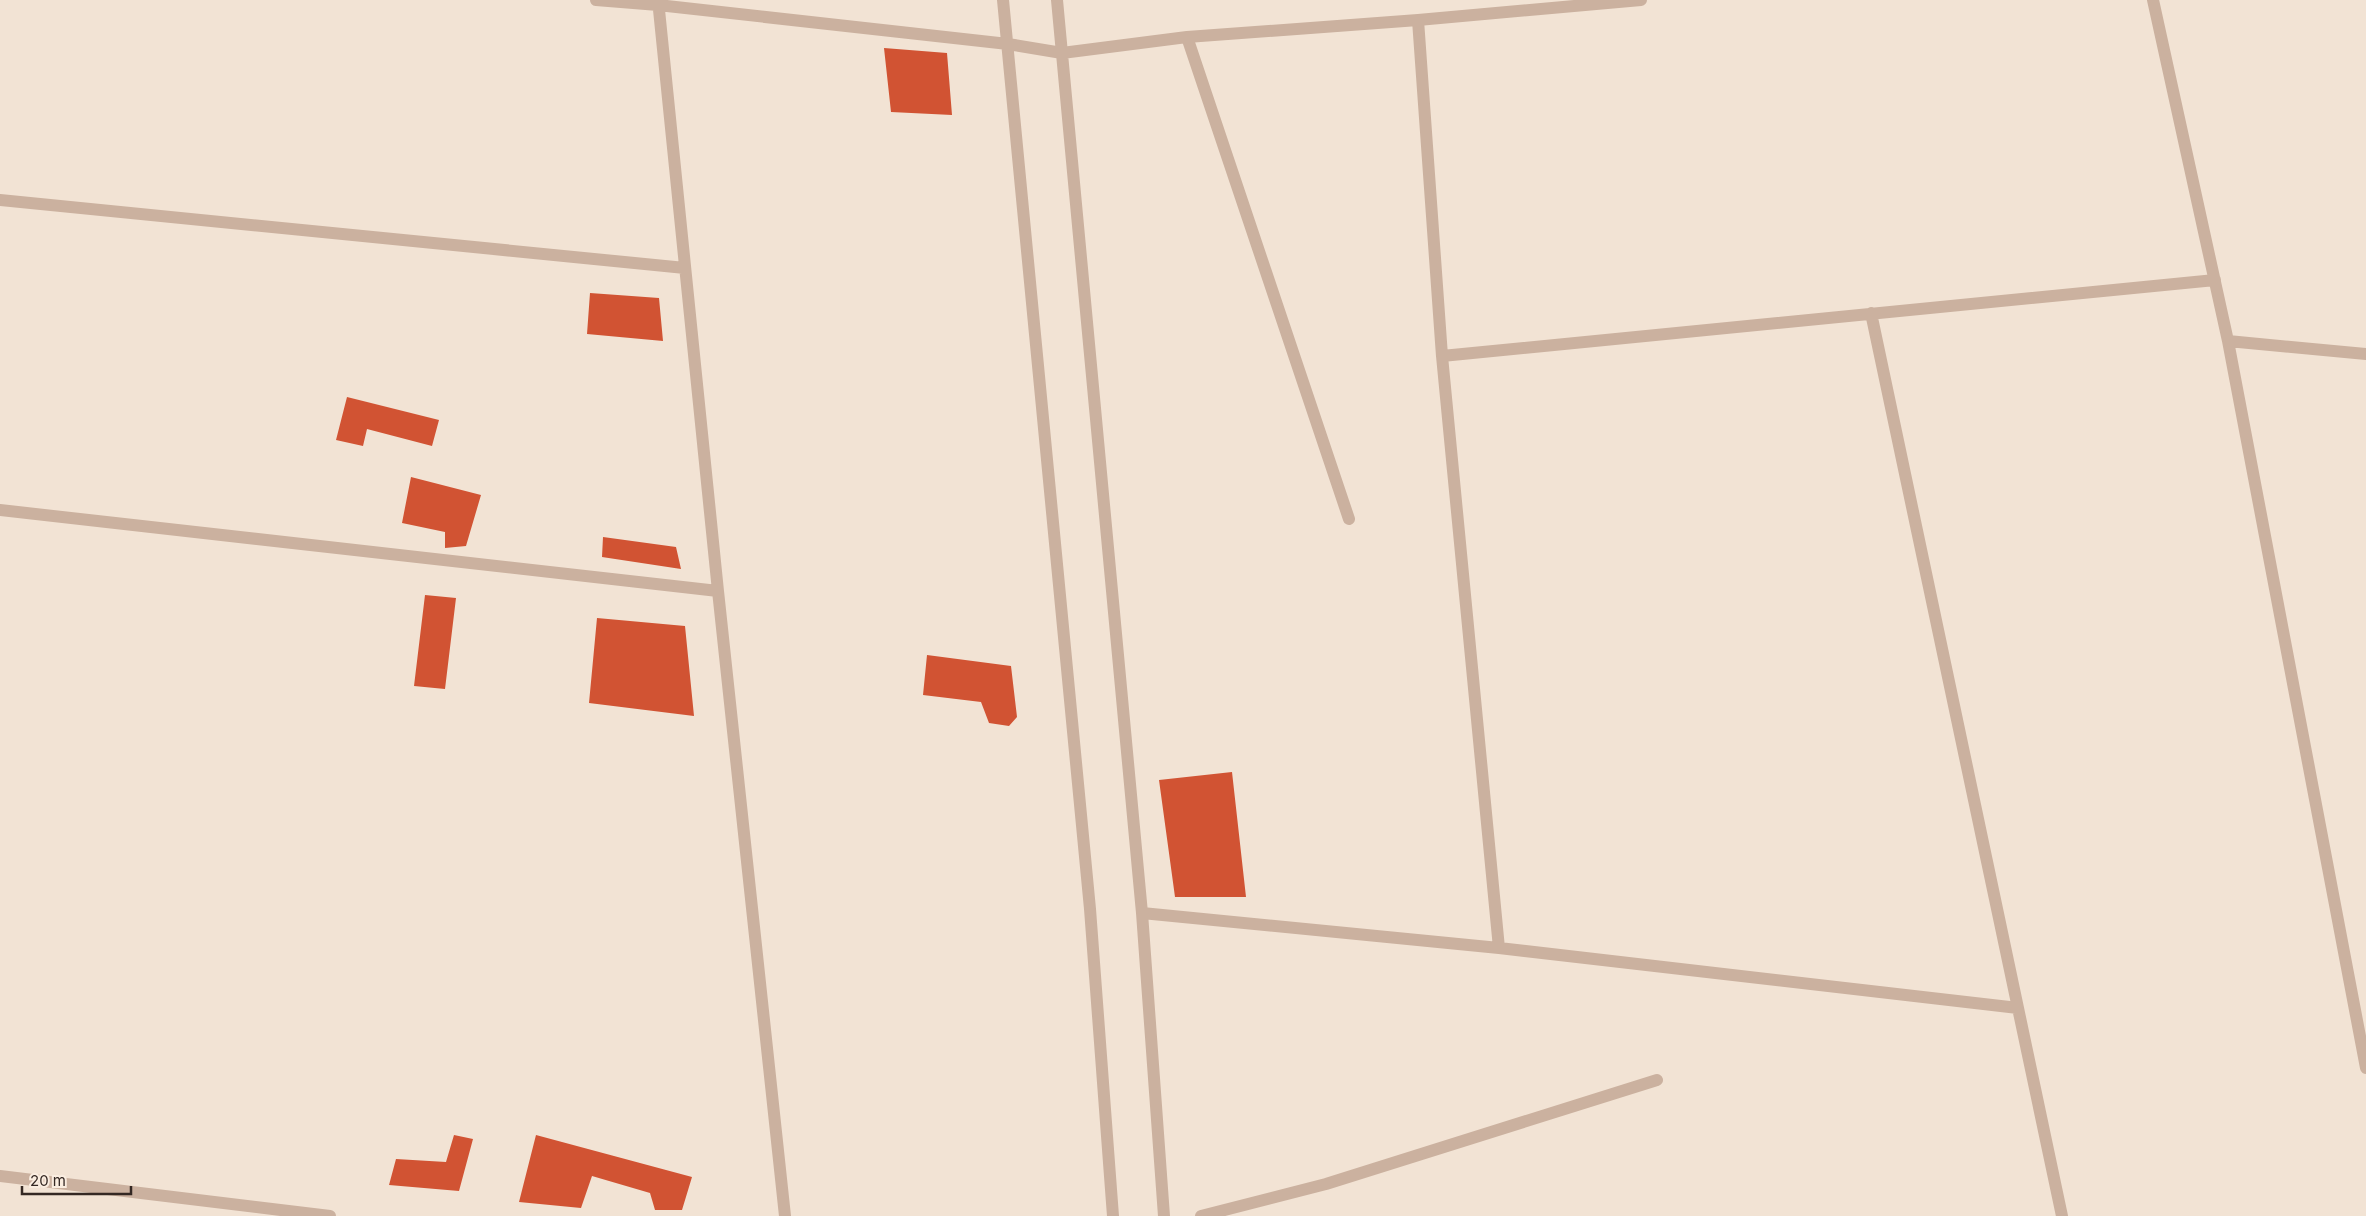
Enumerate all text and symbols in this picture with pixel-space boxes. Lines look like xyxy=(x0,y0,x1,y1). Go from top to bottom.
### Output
scale bar xyxy=(22,1164,131,1196)
text: 20 m xyxy=(30,1171,66,1190)

